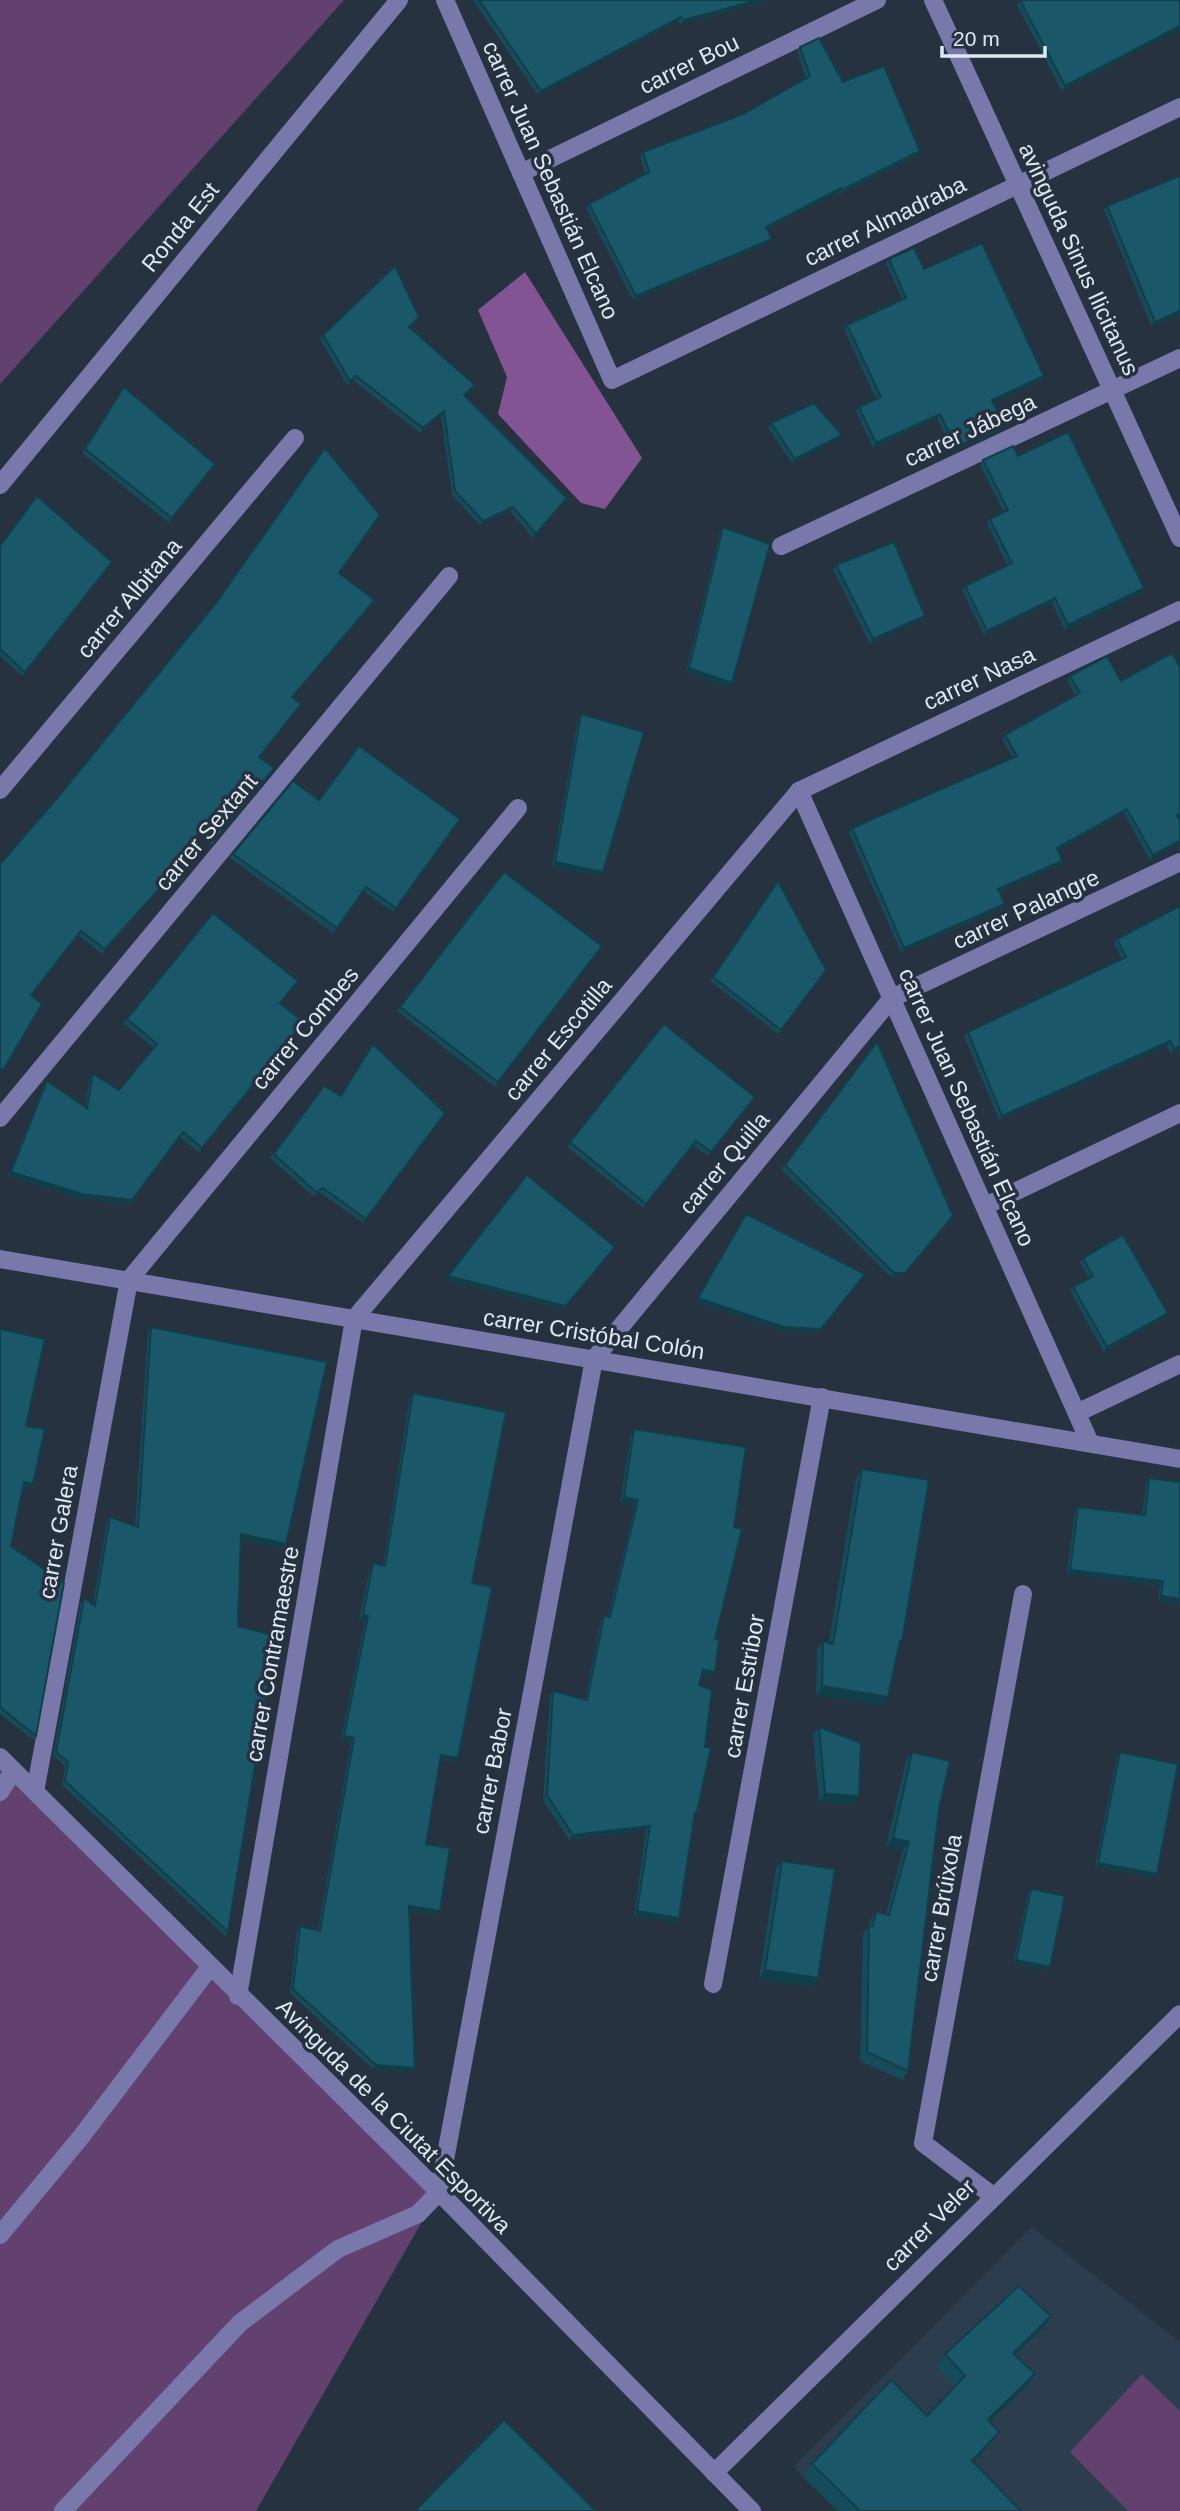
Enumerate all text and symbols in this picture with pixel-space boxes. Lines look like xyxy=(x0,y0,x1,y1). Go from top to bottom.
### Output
scale bar xyxy=(942,14,1045,58)
text: 20 m xyxy=(953,27,1000,50)
street label: carrer Bou xyxy=(635,29,743,99)
street label: carrer Juan Sebastián Elcano xyxy=(478,37,624,323)
street label: avinguda Sinus Ilicitanus xyxy=(1014,139,1144,379)
street label: carrer Almadraba xyxy=(800,171,970,271)
street label: Ronda Est xyxy=(136,177,224,277)
street label: carrer Jábega xyxy=(900,388,1040,472)
street label: carrer Albitana xyxy=(71,533,187,663)
street label: carrer Nasa xyxy=(919,641,1039,715)
street label: carrer Sextant xyxy=(150,768,263,896)
street label: carrer Palangre xyxy=(949,864,1103,954)
street label: carrer Combes xyxy=(246,961,364,1095)
street label: carrer Juan Sebastián Elcano xyxy=(894,964,1040,1250)
street label: carrer Escotilla xyxy=(499,972,617,1106)
street label: carrer Quilla xyxy=(674,1107,774,1219)
street label: carrer Cristóbal Colón xyxy=(481,1304,707,1364)
street label: carrer Galera xyxy=(33,1463,83,1601)
street label: carrer Contramaestre xyxy=(240,1544,304,1764)
street label: carrer Estribor xyxy=(719,1612,770,1760)
street label: carrer Babor xyxy=(467,1705,517,1836)
street label: carrer Brúixola xyxy=(915,1832,967,1984)
street label: Avinguda de la Ciutat Esportiva xyxy=(271,1993,517,2239)
street label: carrer Veler xyxy=(878,2174,980,2276)

